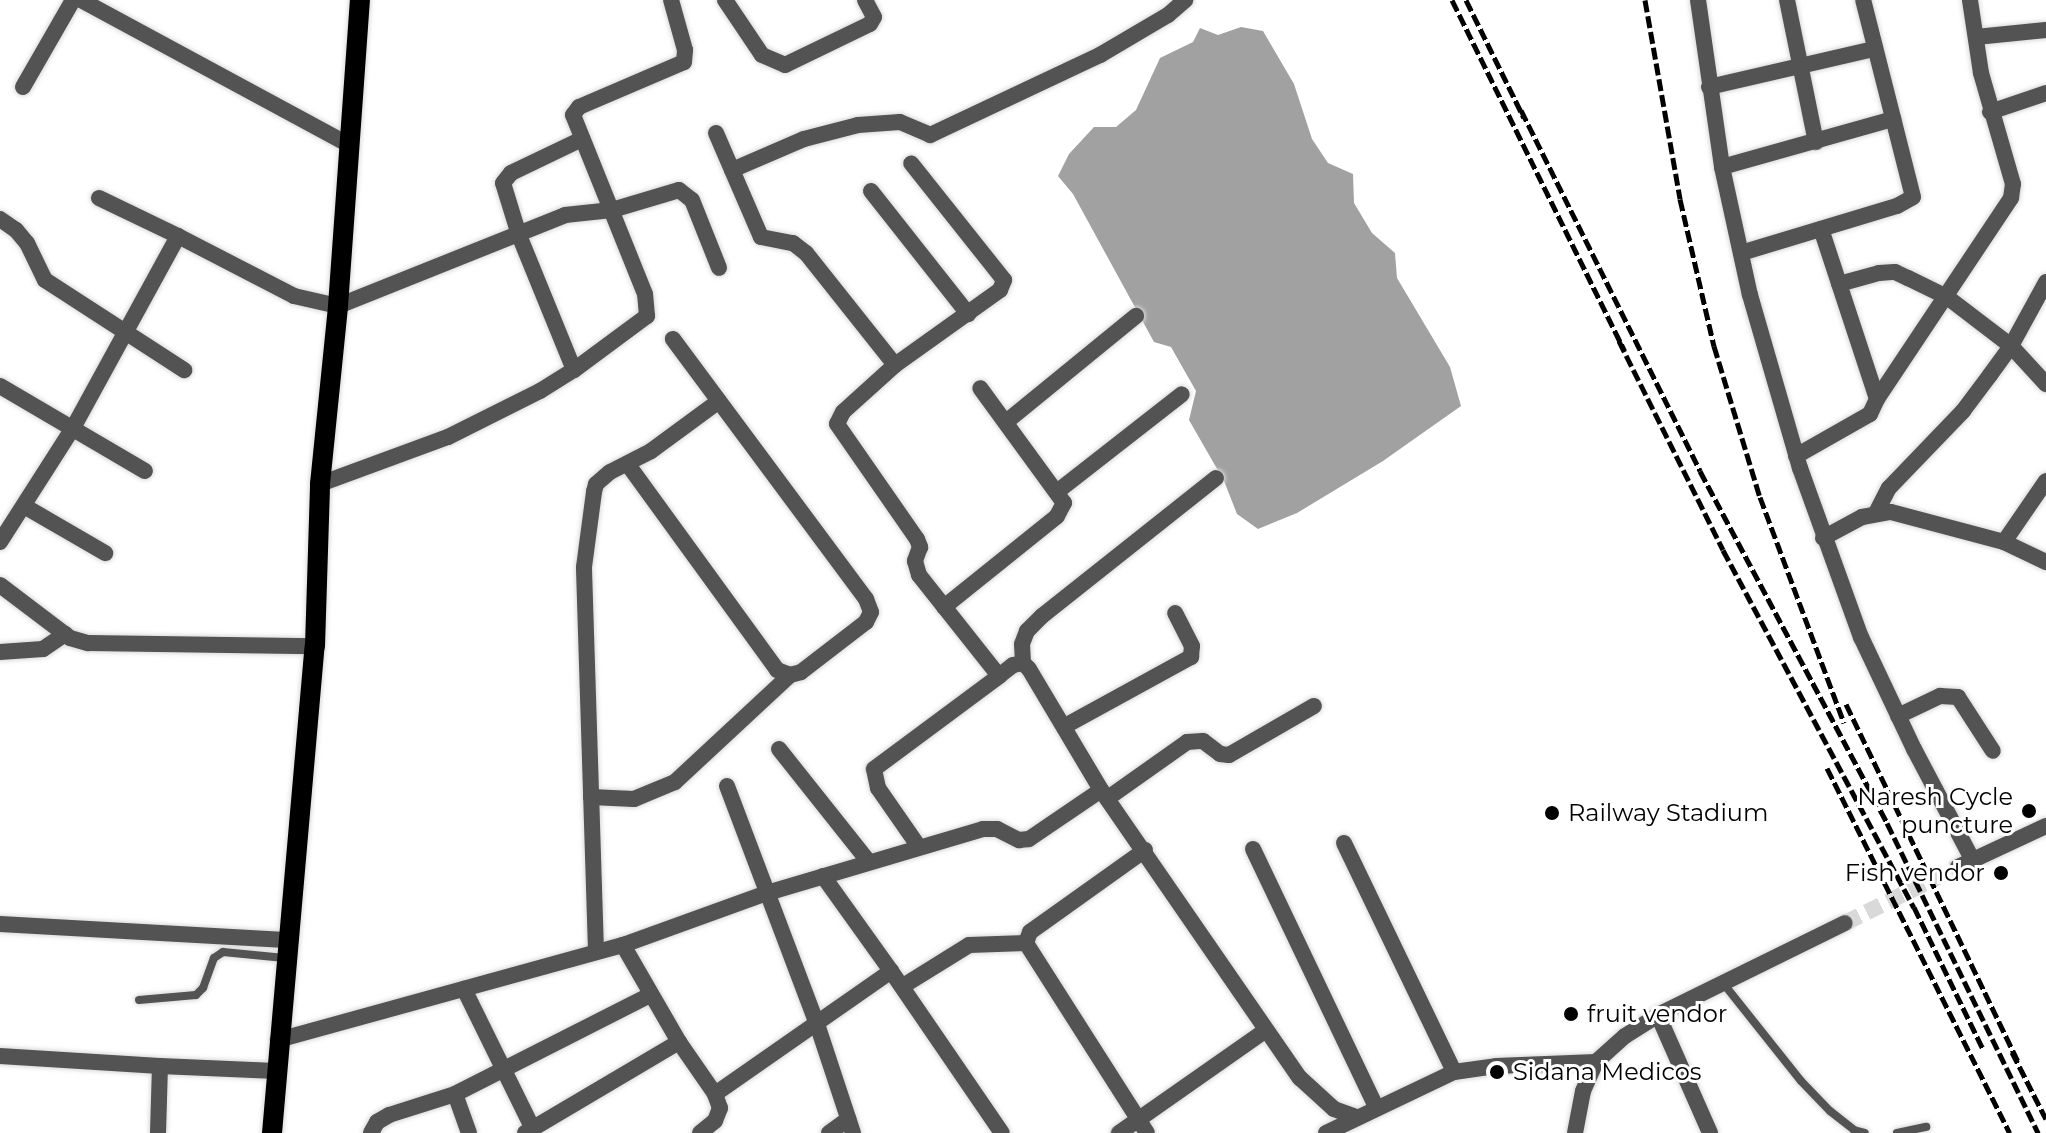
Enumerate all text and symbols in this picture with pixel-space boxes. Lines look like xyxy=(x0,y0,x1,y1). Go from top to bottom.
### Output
place label: Naresh Cycle puncture xyxy=(1857,783,2013,839)
place label: Railway Stadium xyxy=(1568,799,1768,827)
marker: Naresh Cycle puncture xyxy=(2020,802,2038,820)
marker: Railway Stadium xyxy=(1543,804,1561,822)
place label: Fish vendor xyxy=(1845,859,1985,887)
marker: Fish vendor xyxy=(1992,864,2010,882)
place label: fruit vendor xyxy=(1587,1000,1727,1028)
marker: fruit vendor xyxy=(1562,1005,1580,1023)
place label: Sidana Medicos xyxy=(1513,1058,1702,1086)
marker: Sidana Medicos xyxy=(1488,1063,1506,1081)

